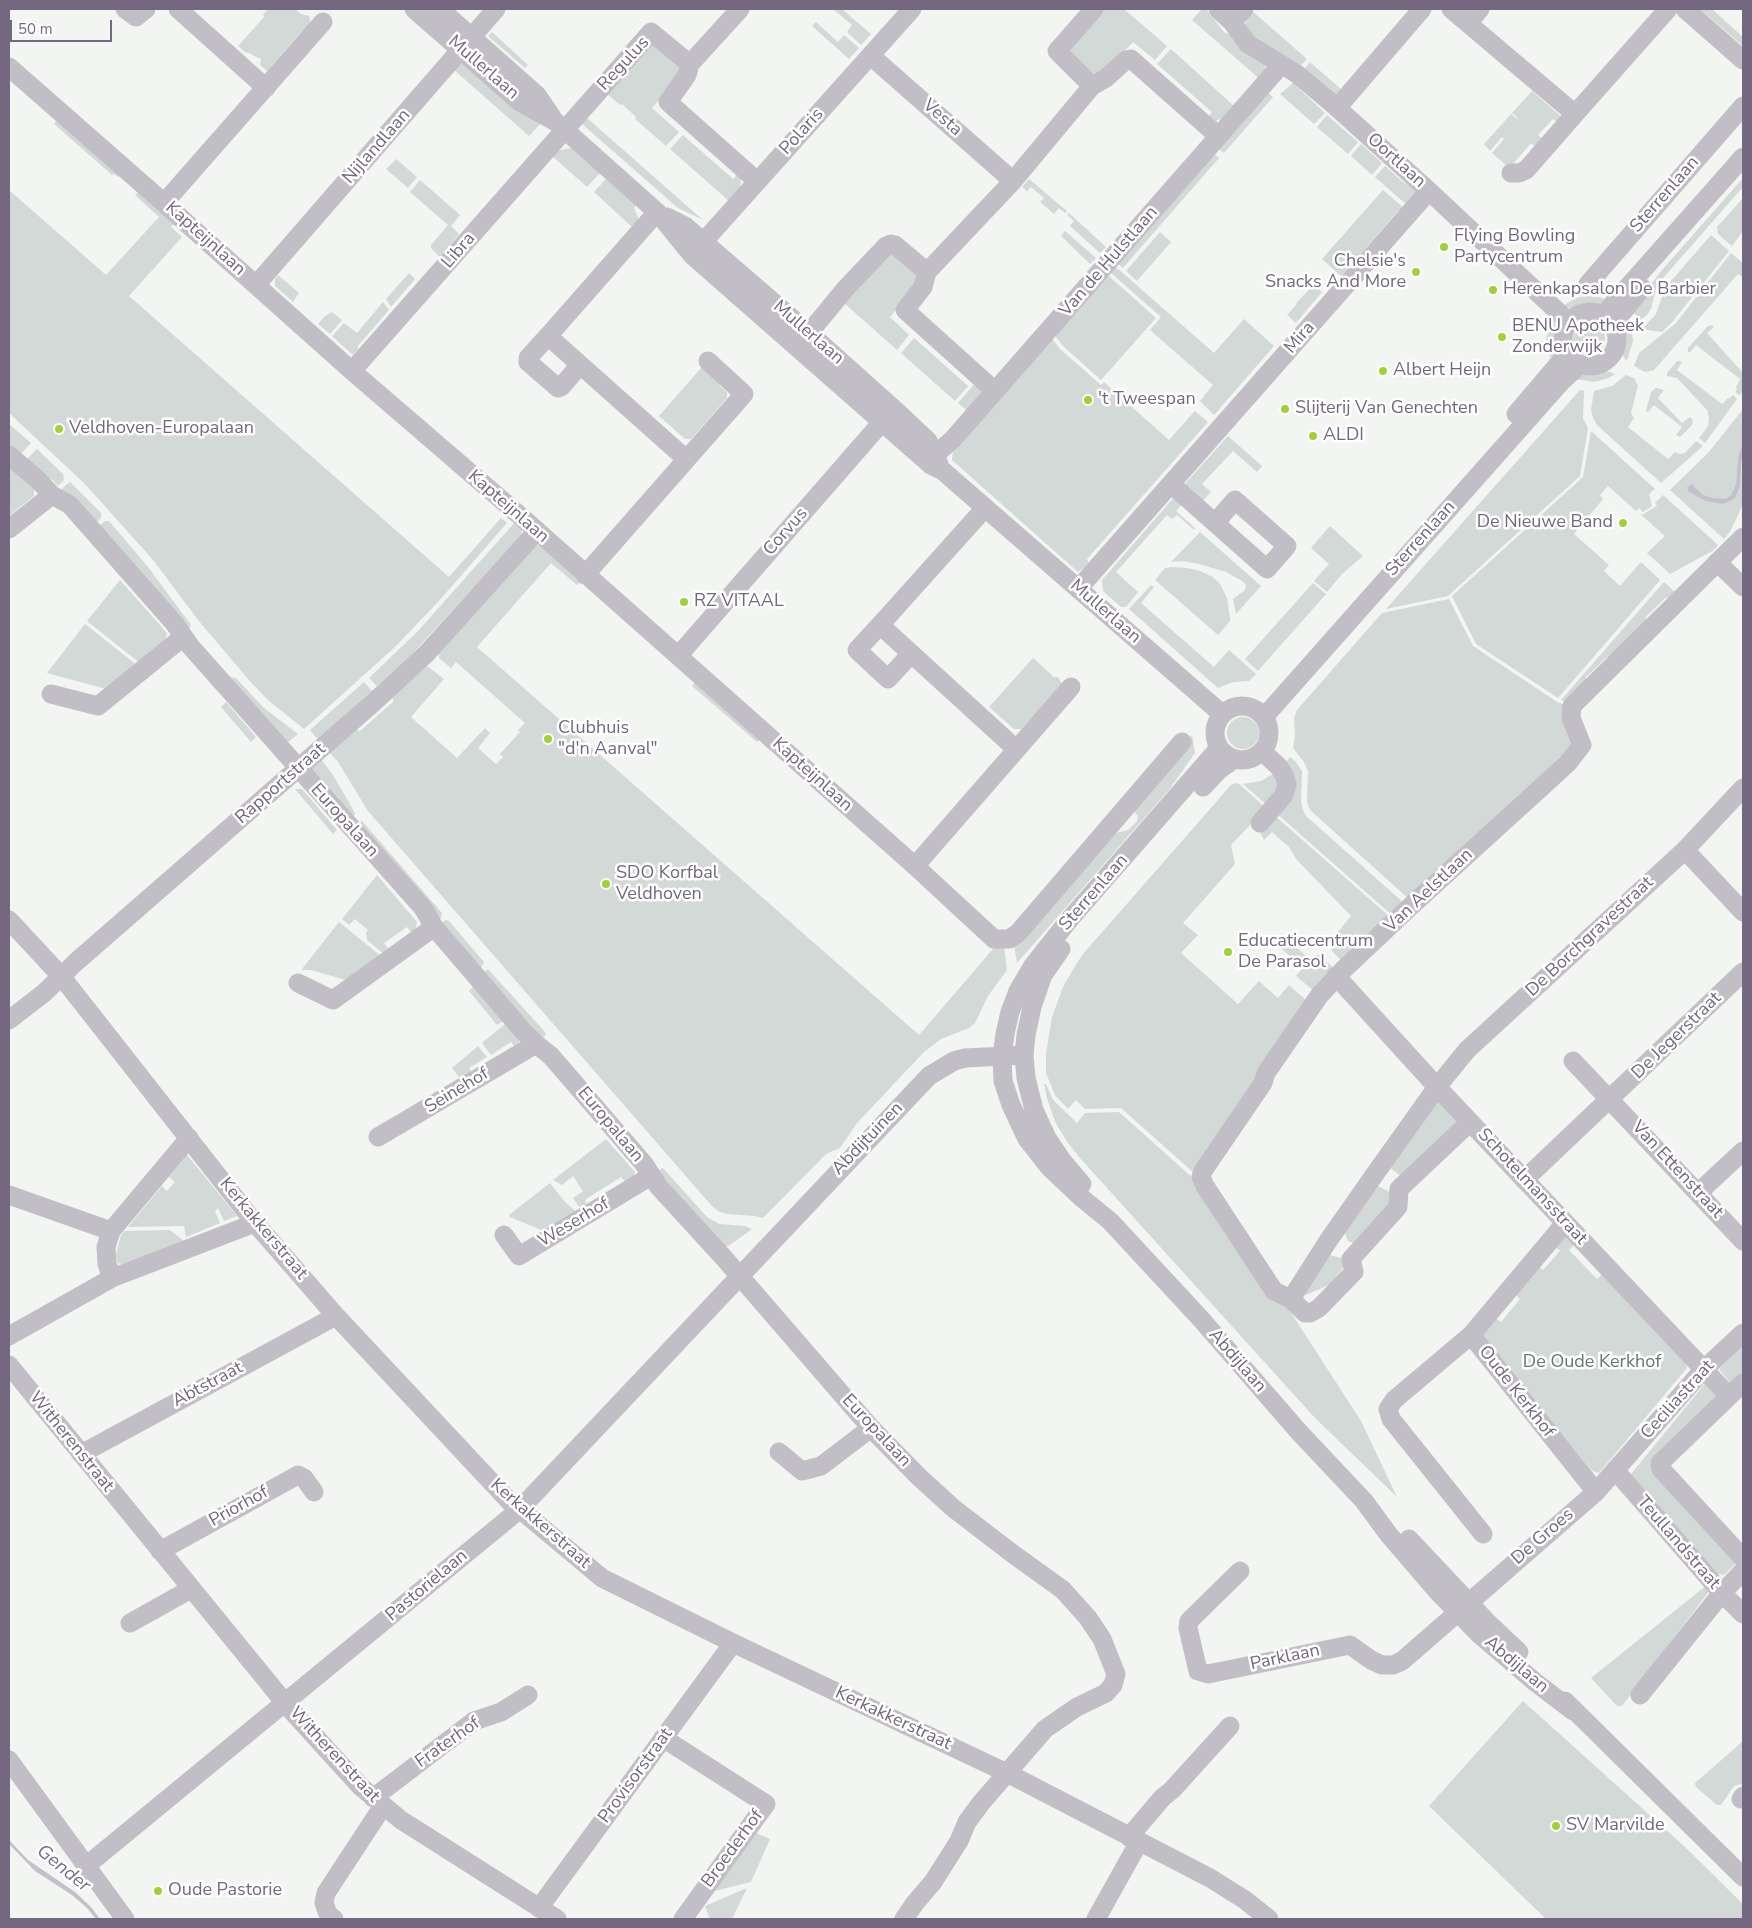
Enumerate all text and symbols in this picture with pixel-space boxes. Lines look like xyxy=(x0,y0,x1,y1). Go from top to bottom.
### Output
scale bar xyxy=(12,10,115,42)
text: 50 m xyxy=(18,19,53,39)
street label: Mullerlaan xyxy=(443,31,523,105)
street label: Regulus xyxy=(594,32,654,96)
street label: Vesta xyxy=(918,95,966,141)
street label: Polaris xyxy=(776,104,828,160)
street label: Nijlandlaan xyxy=(339,105,415,189)
street label: Oortlaan xyxy=(1362,129,1430,193)
street label: Sterrenlaan xyxy=(1626,152,1704,238)
street label: Kapteijnlaan xyxy=(161,197,249,281)
street label: Van de Hulstlaan xyxy=(1055,202,1163,322)
place label: Flying Bowling Partycentrum xyxy=(1454,226,1575,268)
street label: Libra xyxy=(438,229,480,273)
marker: Flying Bowling Partycentrum xyxy=(1438,241,1450,253)
place label: Chelsie's Snacks And More xyxy=(1265,251,1406,294)
marker: Chelsie's Snacks And More xyxy=(1410,266,1422,278)
place label: Herenkapsalon De Barbier xyxy=(1503,279,1716,301)
marker: Herenkapsalon De Barbier xyxy=(1487,284,1499,296)
street label: Mullerlaan xyxy=(768,296,848,370)
place label: BENU Apotheek Zonderwijk xyxy=(1512,316,1644,358)
street label: Mira xyxy=(1280,318,1320,358)
marker: BENU Apotheek Zonderwijk xyxy=(1496,331,1508,343)
place label: Albert Heijn xyxy=(1393,360,1491,382)
marker: Albert Heijn xyxy=(1377,365,1389,377)
place label: 't Tweespan xyxy=(1098,389,1196,411)
marker: 't Tweespan xyxy=(1082,394,1094,406)
place label: Slijterij Van Genechten xyxy=(1295,398,1478,420)
marker: Slijterij Van Genechten xyxy=(1279,403,1291,415)
place label: Veldhoven-Europalaan xyxy=(69,418,254,440)
marker: Veldhoven-Europalaan xyxy=(53,423,65,435)
place label: ALDI xyxy=(1323,425,1364,447)
marker: ALDI xyxy=(1307,430,1319,442)
street label: Kapteijnlaan xyxy=(463,466,553,548)
street label: Sterrenlaan xyxy=(1382,497,1460,581)
street label: Corvus xyxy=(759,504,813,560)
place label: De Nieuwe Band xyxy=(1477,512,1613,534)
marker: De Nieuwe Band xyxy=(1617,517,1629,529)
street label: Mullerlaan xyxy=(1065,575,1145,649)
place label: RZ VITAAL xyxy=(694,591,784,613)
marker: RZ VITAAL xyxy=(678,596,690,608)
place label: Clubhuis "d'n Aanval" xyxy=(558,718,657,761)
marker: Clubhuis "d'n Aanval" xyxy=(542,733,554,745)
street label: Kapteijnlaan xyxy=(768,733,856,817)
street label: Rapportstraat xyxy=(232,739,330,829)
street label: Europalaan xyxy=(305,780,383,862)
street label: Van Aelstlaan xyxy=(1380,845,1478,937)
street label: Sterrenlaan xyxy=(1055,850,1133,936)
place label: SDO Korfbal Veldhoven xyxy=(616,863,718,906)
street label: De Borchgravestraat xyxy=(1522,872,1658,1002)
marker: SDO Korfbal Veldhoven xyxy=(600,878,612,890)
place label: Educatiecentrum De Parasol xyxy=(1238,931,1373,974)
marker: Educatiecentrum De Parasol xyxy=(1222,946,1234,958)
street label: De Jegerstraat xyxy=(1628,988,1726,1084)
street label: Seinehof xyxy=(421,1064,493,1118)
street label: Europalaan xyxy=(572,1083,648,1167)
street label: Abdijtuinen xyxy=(828,1098,908,1180)
street label: Van Ettenstraat xyxy=(1627,1117,1727,1223)
street label: Schotelmansstraat xyxy=(1473,1124,1591,1250)
street label: Kerkakkerstraat xyxy=(214,1174,312,1284)
street label: Weserhof xyxy=(535,1193,613,1253)
street label: Abdijlaan xyxy=(1204,1325,1270,1397)
street label: Oude Kerkhof xyxy=(1473,1342,1559,1442)
park label: De Oude Kerkhof xyxy=(1523,1352,1661,1374)
street label: Ceciliastraat xyxy=(1637,1356,1719,1444)
street label: Abtstraat xyxy=(169,1358,247,1412)
street label: Witherenstraat xyxy=(24,1387,118,1497)
street label: Europalaan xyxy=(837,1390,915,1472)
street label: Kerkakkerstraat xyxy=(485,1475,595,1573)
street label: Priorhof xyxy=(206,1482,272,1532)
street label: Teullandstraat xyxy=(1632,1492,1724,1594)
street label: De Groes xyxy=(1508,1504,1578,1570)
street label: Pastorielaan xyxy=(382,1546,472,1626)
street label: Abdijlaan xyxy=(1480,1632,1552,1698)
street label: Parklaan xyxy=(1248,1640,1322,1676)
street label: Kerkakkerstraat xyxy=(831,1683,955,1755)
street label: Witherenstraat xyxy=(284,1703,384,1807)
street label: Fraterhof xyxy=(412,1713,484,1773)
street label: Provisorstraat xyxy=(594,1724,678,1828)
street label: Broederhof xyxy=(698,1806,768,1892)
place label: SV Marvilde xyxy=(1566,1815,1665,1837)
marker: SV Marvilde xyxy=(1550,1820,1562,1832)
water label: Gender xyxy=(31,1840,95,1898)
place label: Oude Pastorie xyxy=(168,1880,282,1902)
marker: Oude Pastorie xyxy=(152,1885,164,1897)

